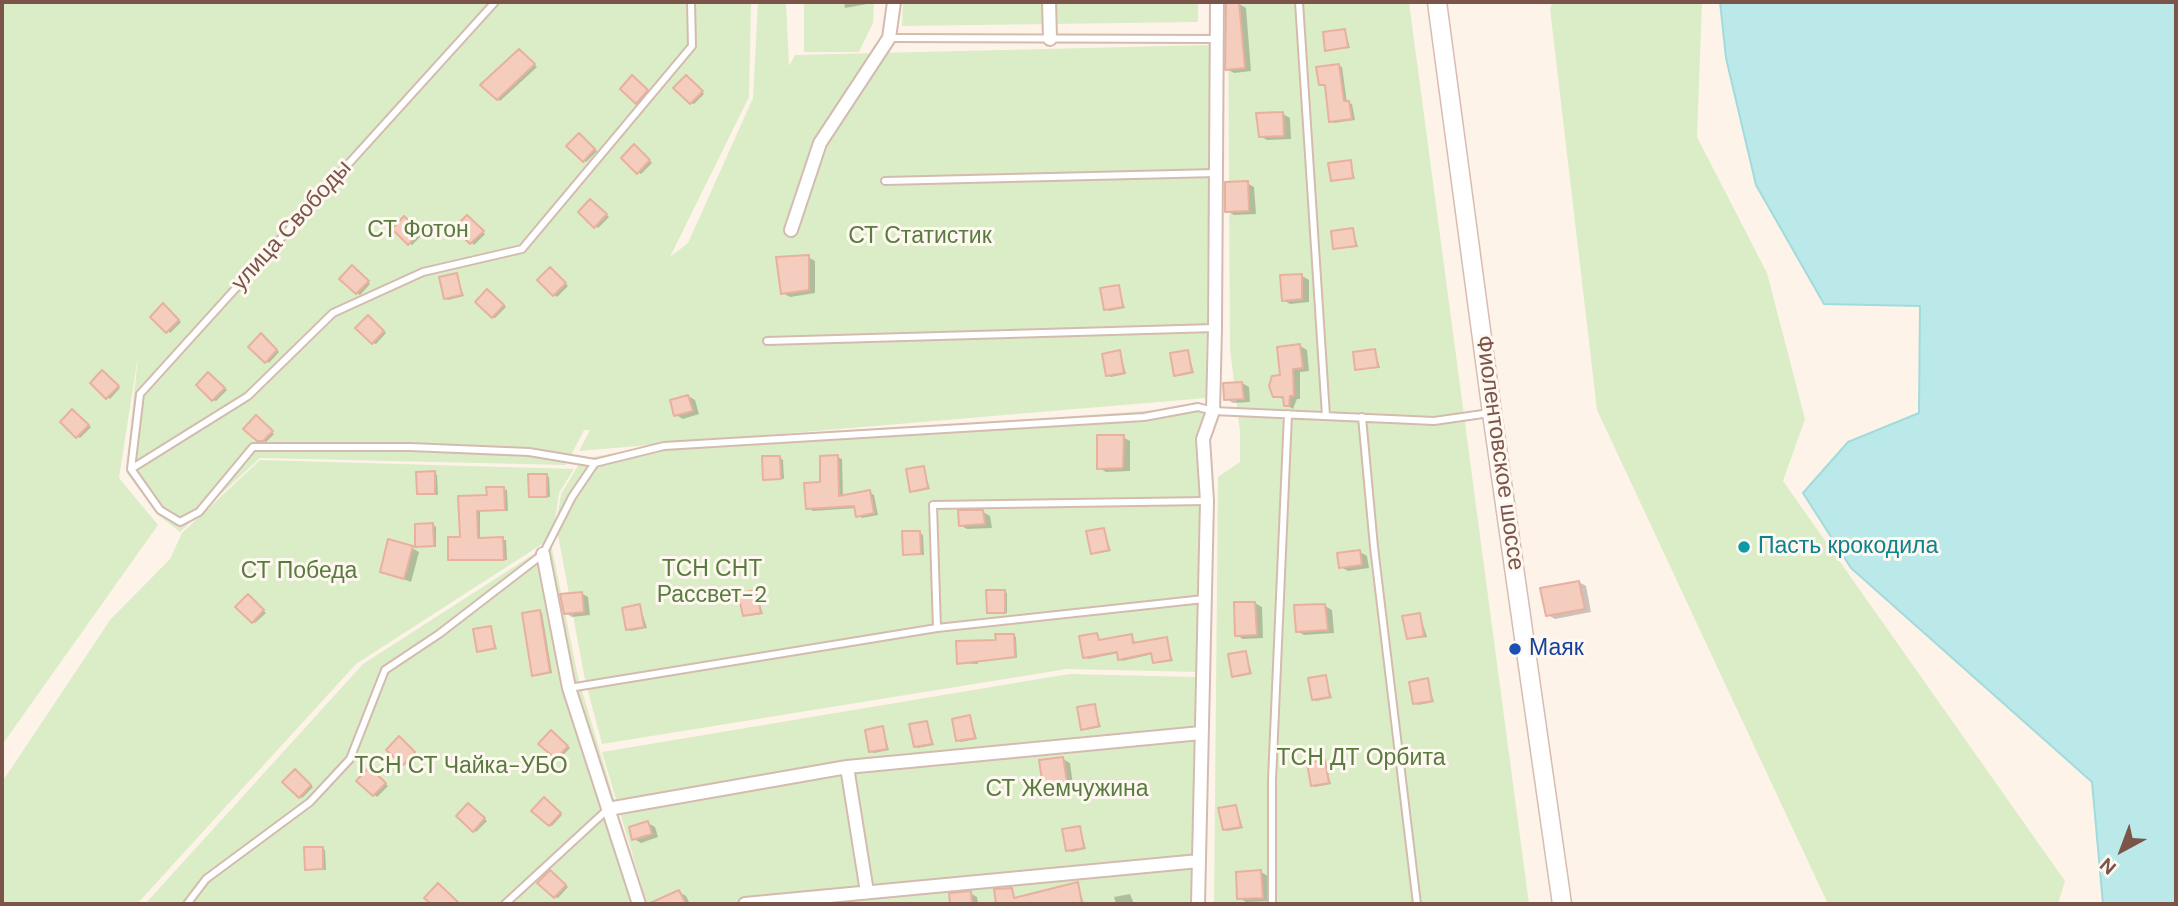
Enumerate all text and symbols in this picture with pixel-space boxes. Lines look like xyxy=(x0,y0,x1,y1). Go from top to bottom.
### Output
street label: улица Свободы xyxy=(226,155,358,297)
park label: СТ Фотон xyxy=(367,217,469,245)
park label: СТ Статистик xyxy=(848,223,992,251)
street label: Фиолентовское шоссе xyxy=(1469,334,1529,572)
place label: Пасть крокодила xyxy=(1758,533,1938,561)
marker: Пасть крокодила xyxy=(1736,539,1752,555)
park label: ТСН СНТ Рассвет-2 xyxy=(657,556,767,610)
park label: СТ Победа xyxy=(241,558,357,586)
place label: Маяк xyxy=(1529,635,1584,663)
marker: Маяк xyxy=(1507,641,1523,657)
park label: ТСН ДТ Орбита xyxy=(1277,745,1445,773)
park label: ТСН СТ Чайка-УБО xyxy=(354,753,568,781)
park label: СТ Жемчужина xyxy=(985,776,1149,804)
north arrow xyxy=(2087,815,2157,885)
text: N xyxy=(2094,852,2121,880)

